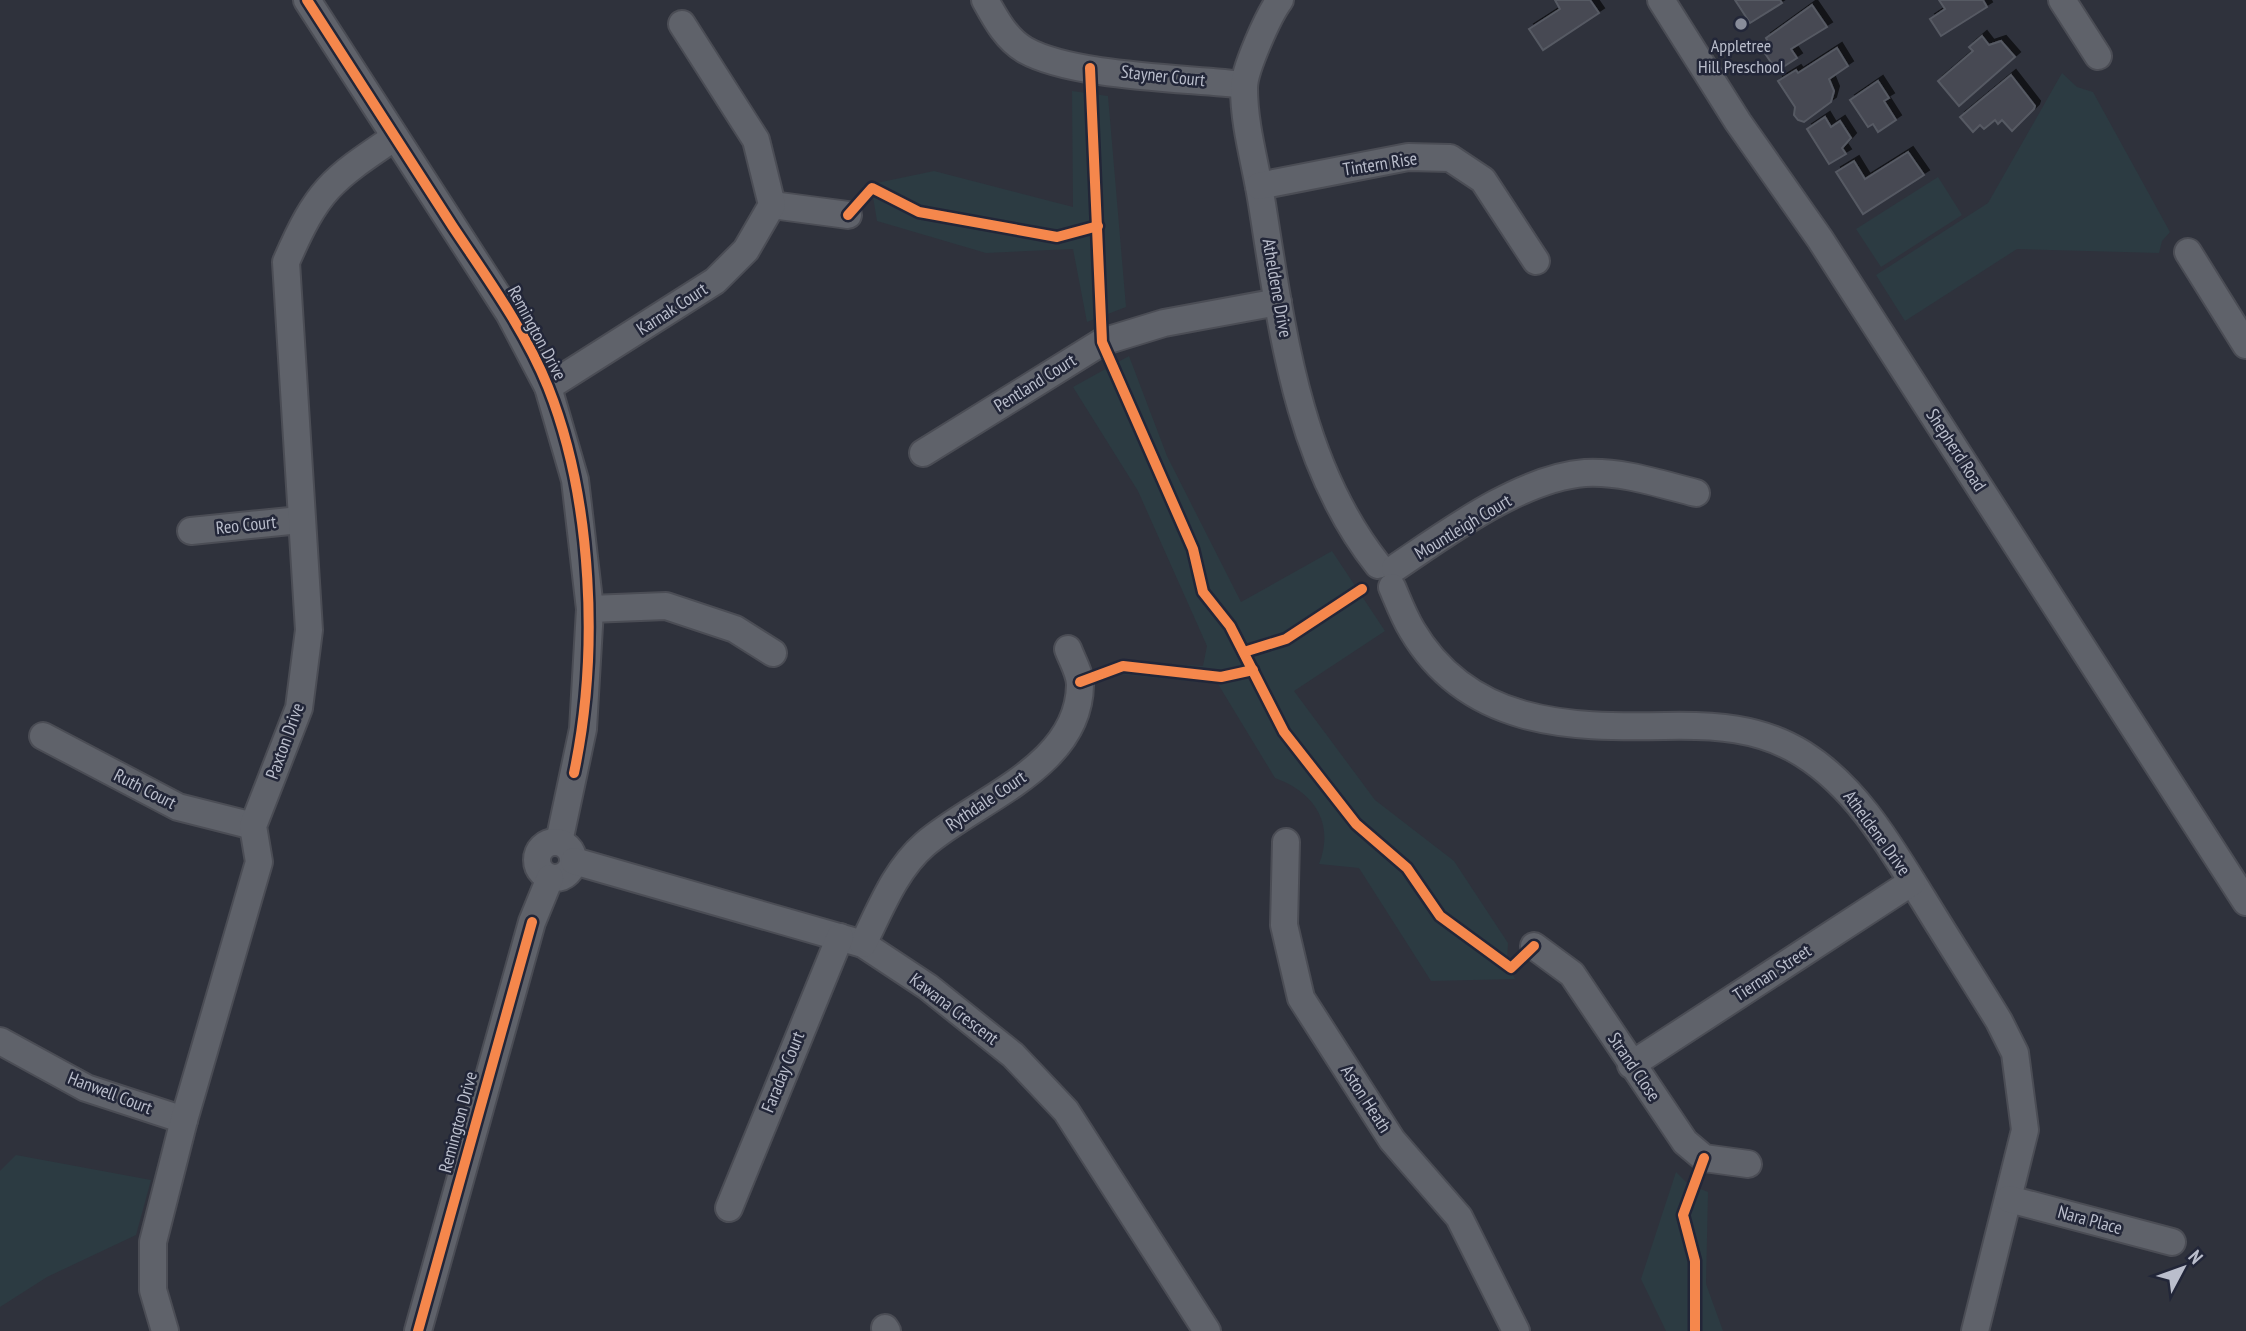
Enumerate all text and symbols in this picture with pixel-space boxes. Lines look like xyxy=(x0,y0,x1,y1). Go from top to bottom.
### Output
marker: Appletree Hill Preschool xyxy=(1733,16,1749,32)
place label: Appletree Hill Preschool xyxy=(1698,34,1785,78)
street label: Stayner Court xyxy=(1120,60,1206,91)
street label: Tintern Rise xyxy=(1341,146,1419,181)
street label: Atheldene Drive xyxy=(1257,237,1297,339)
street label: Karnak Court xyxy=(632,277,711,340)
street label: Remington Drive xyxy=(503,282,572,384)
street label: Pentland Court xyxy=(989,348,1080,417)
street label: Shepherd Road xyxy=(1921,404,1992,495)
street label: Mountleigh Court xyxy=(1410,489,1515,564)
street label: Reo Court xyxy=(215,510,277,539)
street label: Paxton Drive xyxy=(260,700,309,782)
street label: Ruth Court xyxy=(110,763,180,814)
street label: Rythdale Court xyxy=(941,765,1030,836)
street label: Atheldene Drive xyxy=(1839,786,1916,880)
street label: Tiernan Street xyxy=(1728,939,1815,1006)
street label: Kawana Crescent xyxy=(905,968,1003,1049)
street label: Faraday Court xyxy=(756,1028,809,1116)
street label: Strand Close xyxy=(1603,1028,1666,1105)
street label: Aston Heath xyxy=(1336,1061,1397,1137)
street label: Hanwell Court xyxy=(65,1066,156,1119)
street label: Remington Drive xyxy=(433,1069,482,1175)
street label: Nara Place xyxy=(2055,1200,2125,1239)
north arrow xyxy=(2148,1233,2218,1303)
text: N xyxy=(2183,1245,2208,1269)

